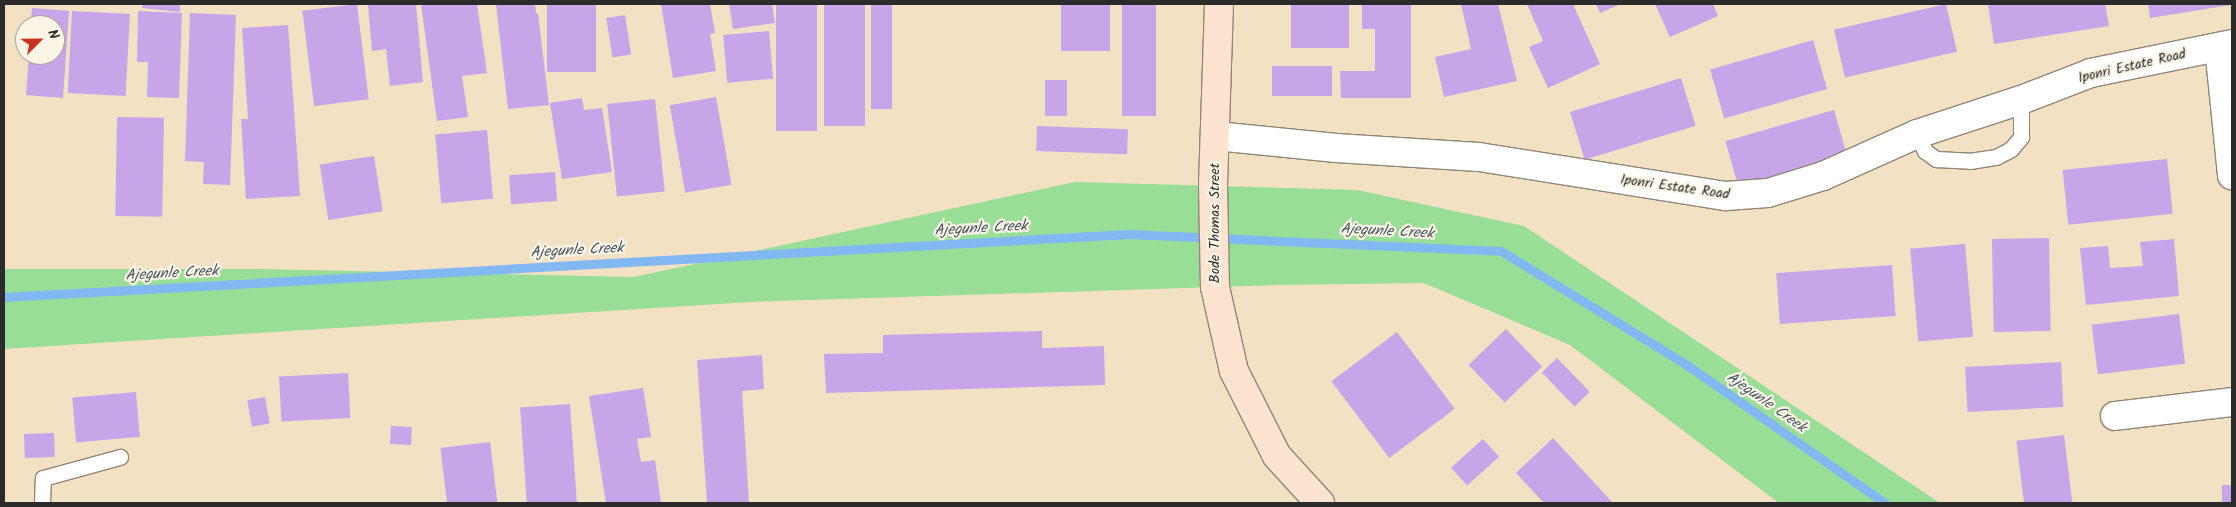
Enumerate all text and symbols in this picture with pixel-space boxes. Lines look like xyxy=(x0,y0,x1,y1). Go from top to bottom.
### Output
north arrow xyxy=(15,15,65,65)
text: N xyxy=(41,26,65,43)
street label: Iponri Estate Road xyxy=(2077,45,2187,87)
street label: Bode Thomas Street xyxy=(1207,163,1223,283)
street label: Iponri Estate Road xyxy=(1619,171,1731,203)
water label: Ajegunle Creek xyxy=(934,218,1028,240)
water label: Ajegunle Creek xyxy=(1340,221,1434,243)
water label: Ajegunle Creek xyxy=(530,240,624,262)
water label: Ajegunle Creek xyxy=(125,263,219,285)
water label: Ajegunle Creek xyxy=(1723,369,1809,437)

